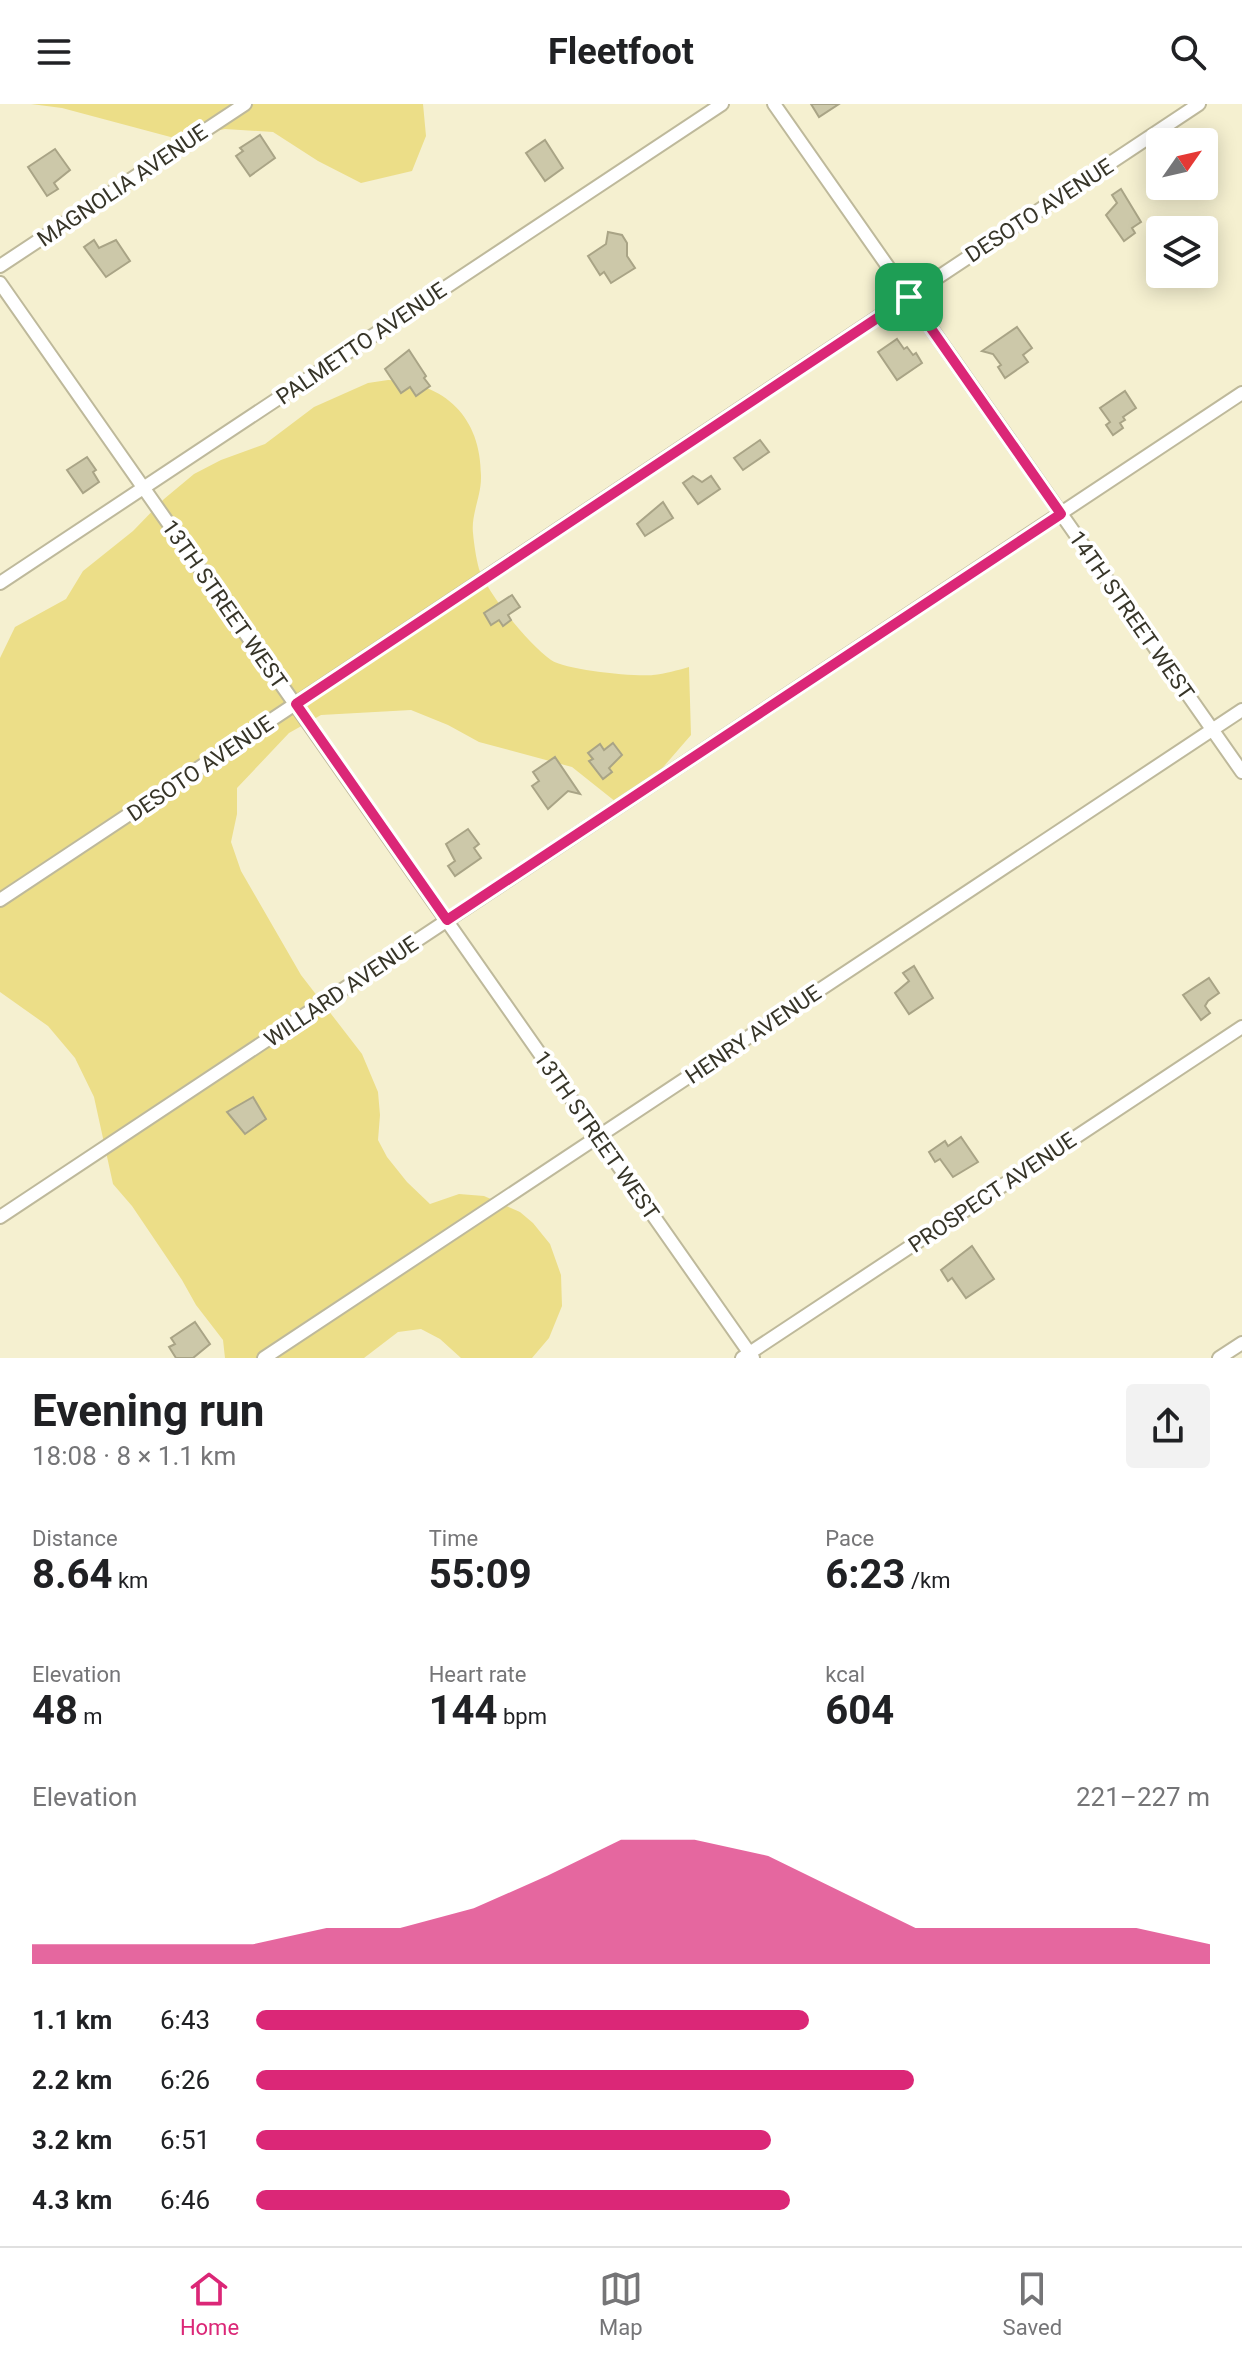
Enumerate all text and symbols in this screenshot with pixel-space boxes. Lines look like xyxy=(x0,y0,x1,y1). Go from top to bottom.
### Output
icon: menu xyxy=(32,30,76,74)
icon: search xyxy=(1166,30,1210,74)
text: Fleetfoot xyxy=(548,31,694,73)
street label: MAGNOLIA AVENUE xyxy=(33,119,212,252)
north arrow xyxy=(1146,128,1218,200)
map controls xyxy=(1146,128,1218,288)
street label: DESOTO AVENUE xyxy=(961,153,1118,267)
button: layers xyxy=(1146,216,1218,288)
pin xyxy=(875,263,943,331)
icon: arrive xyxy=(887,275,931,319)
street label: PALMETTO AVENUE xyxy=(272,277,451,410)
street label: 13TH STREET WEST xyxy=(157,515,292,694)
street label: 14TH STREET WEST xyxy=(1064,526,1199,705)
street label: DESOTO AVENUE xyxy=(123,710,278,826)
street label: WILLARD AVENUE xyxy=(260,931,423,1052)
street label: HENRY AVENUE xyxy=(681,980,826,1089)
street label: 13TH STREET WEST xyxy=(529,1046,664,1225)
street label: PROSPECT AVENUE xyxy=(904,1127,1081,1258)
button: share xyxy=(1126,1384,1210,1468)
text: Evening run xyxy=(32,1385,264,1437)
text: 18:08 · 8 × 1.1 km xyxy=(32,1441,236,1471)
text: Distance xyxy=(32,1526,118,1551)
text: Time xyxy=(429,1526,478,1551)
text: Pace xyxy=(825,1526,874,1551)
text: 8.64 xyxy=(32,1551,112,1598)
text: 55:09 xyxy=(429,1551,532,1598)
text: 6:23 xyxy=(825,1551,905,1598)
text: km xyxy=(112,1568,148,1593)
text: /km xyxy=(905,1568,950,1593)
text: Elevation xyxy=(32,1662,121,1687)
text: Heart rate xyxy=(429,1662,527,1687)
text: kcal xyxy=(825,1662,865,1687)
text: 48 xyxy=(32,1687,78,1734)
text: 144 xyxy=(429,1687,498,1734)
text: 604 xyxy=(825,1687,894,1734)
text: m xyxy=(78,1704,103,1729)
text: bpm xyxy=(498,1704,547,1729)
text: Elevation xyxy=(32,1782,137,1812)
text: 221–227 m xyxy=(1076,1782,1210,1812)
text: 1.1 km xyxy=(32,2005,112,2035)
text: 6:43 xyxy=(160,2005,210,2035)
text: 2.2 km xyxy=(32,2065,112,2095)
text: 6:26 xyxy=(160,2065,210,2095)
text: 3.2 km xyxy=(32,2125,112,2155)
text: 6:51 xyxy=(160,2125,210,2155)
text: 4.3 km xyxy=(32,2185,112,2215)
text: 6:46 xyxy=(160,2185,210,2215)
tab: Home xyxy=(180,2267,239,2340)
tab: Map xyxy=(599,2267,643,2340)
tab: Saved xyxy=(1003,2267,1062,2340)

